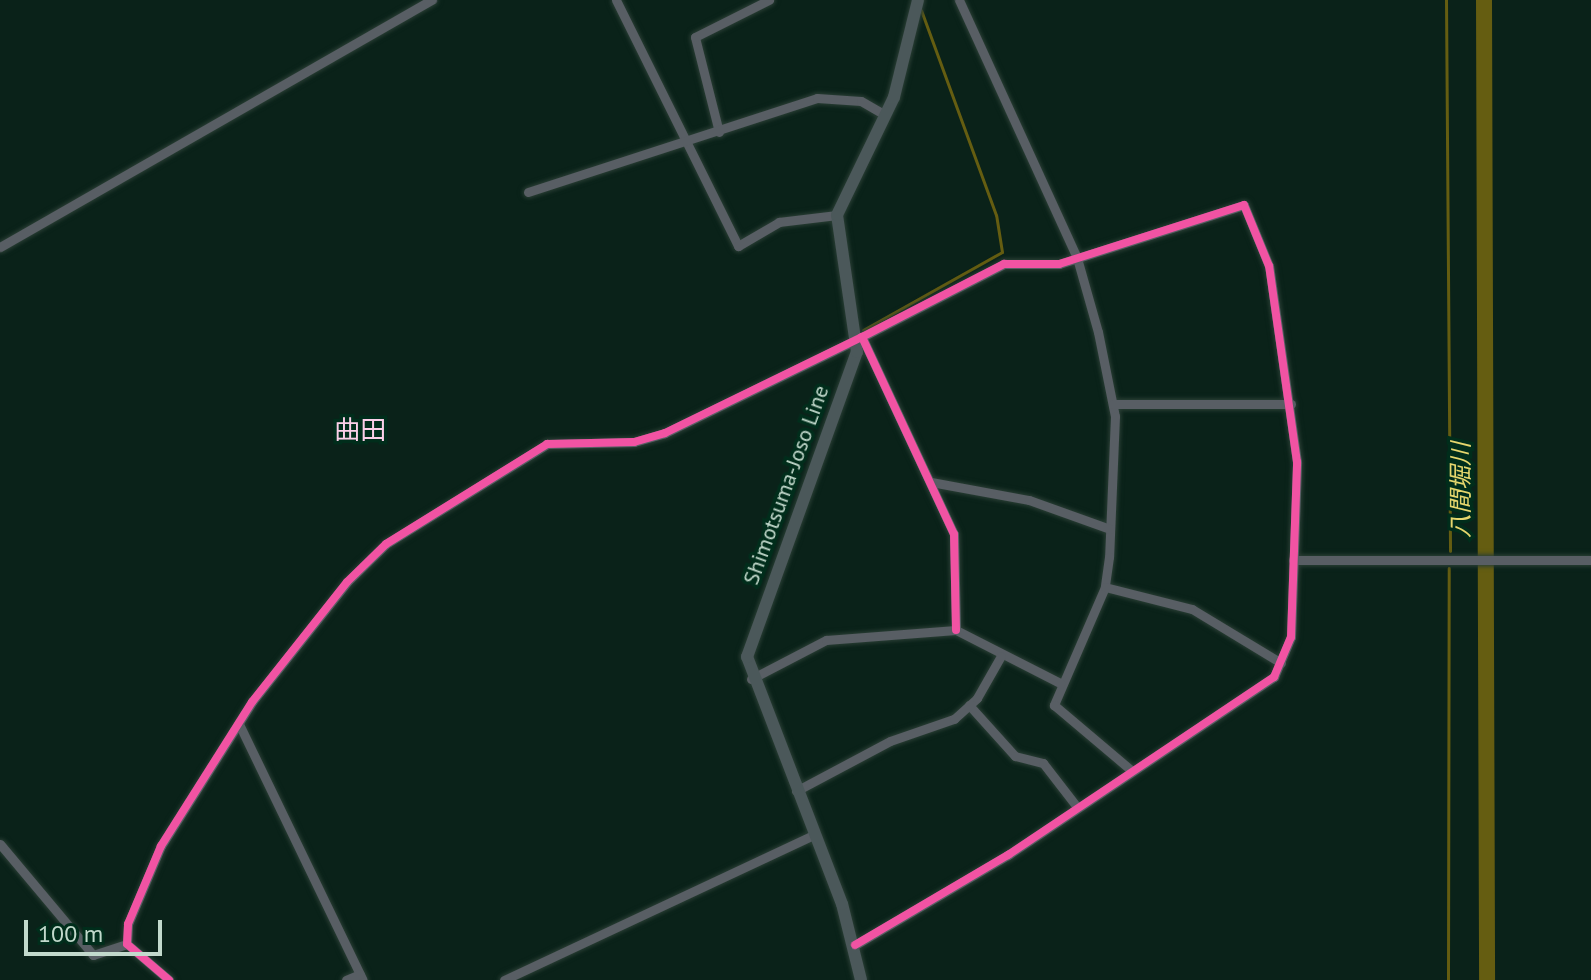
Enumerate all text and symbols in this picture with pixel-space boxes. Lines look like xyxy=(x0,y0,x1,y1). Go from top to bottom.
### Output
street label: Shimotsuma-Joso Line xyxy=(738,382,834,588)
district label: 曲田 xyxy=(334,414,386,446)
water label: 八間堀川 xyxy=(1447,442,1475,538)
scale bar xyxy=(28,904,166,954)
text: 100 m xyxy=(38,918,103,949)

